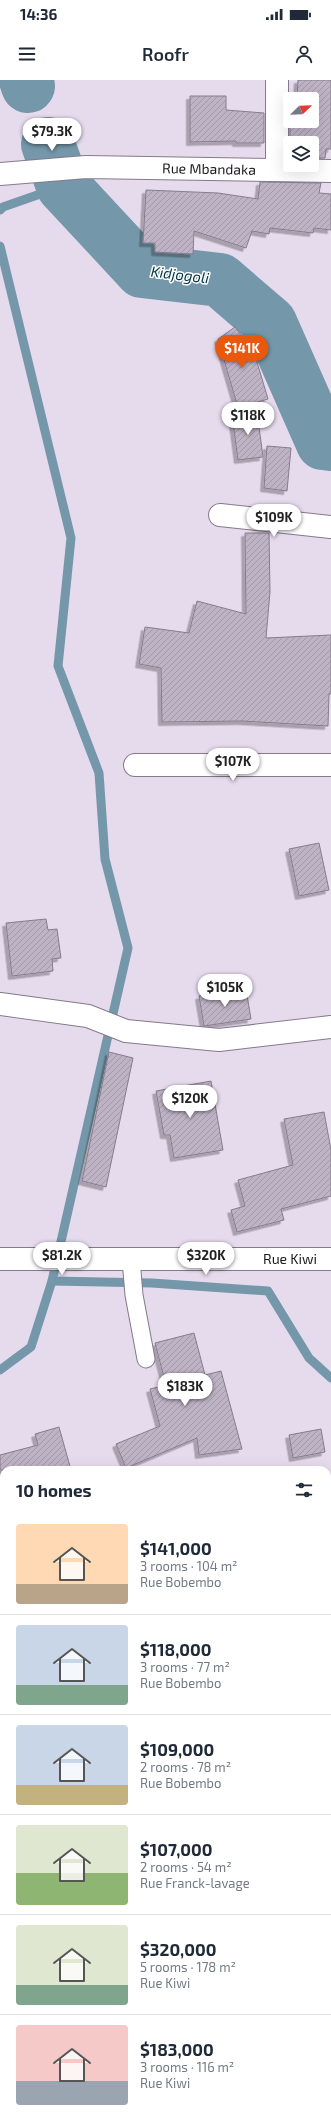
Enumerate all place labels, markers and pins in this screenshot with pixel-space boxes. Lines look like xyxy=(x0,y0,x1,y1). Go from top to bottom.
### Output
pin: $79.3K xyxy=(19,118,85,152)
pin: $141K xyxy=(214,335,270,369)
pin: $118K xyxy=(220,402,276,436)
pin: $109K xyxy=(246,504,302,538)
pin: $107K xyxy=(205,748,261,782)
pin: $105K xyxy=(197,974,253,1008)
pin: $120K xyxy=(162,1085,218,1119)
pin: $81.2K xyxy=(29,1242,95,1276)
pin: $320K xyxy=(178,1242,234,1276)
pin: $183K xyxy=(157,1373,213,1407)

